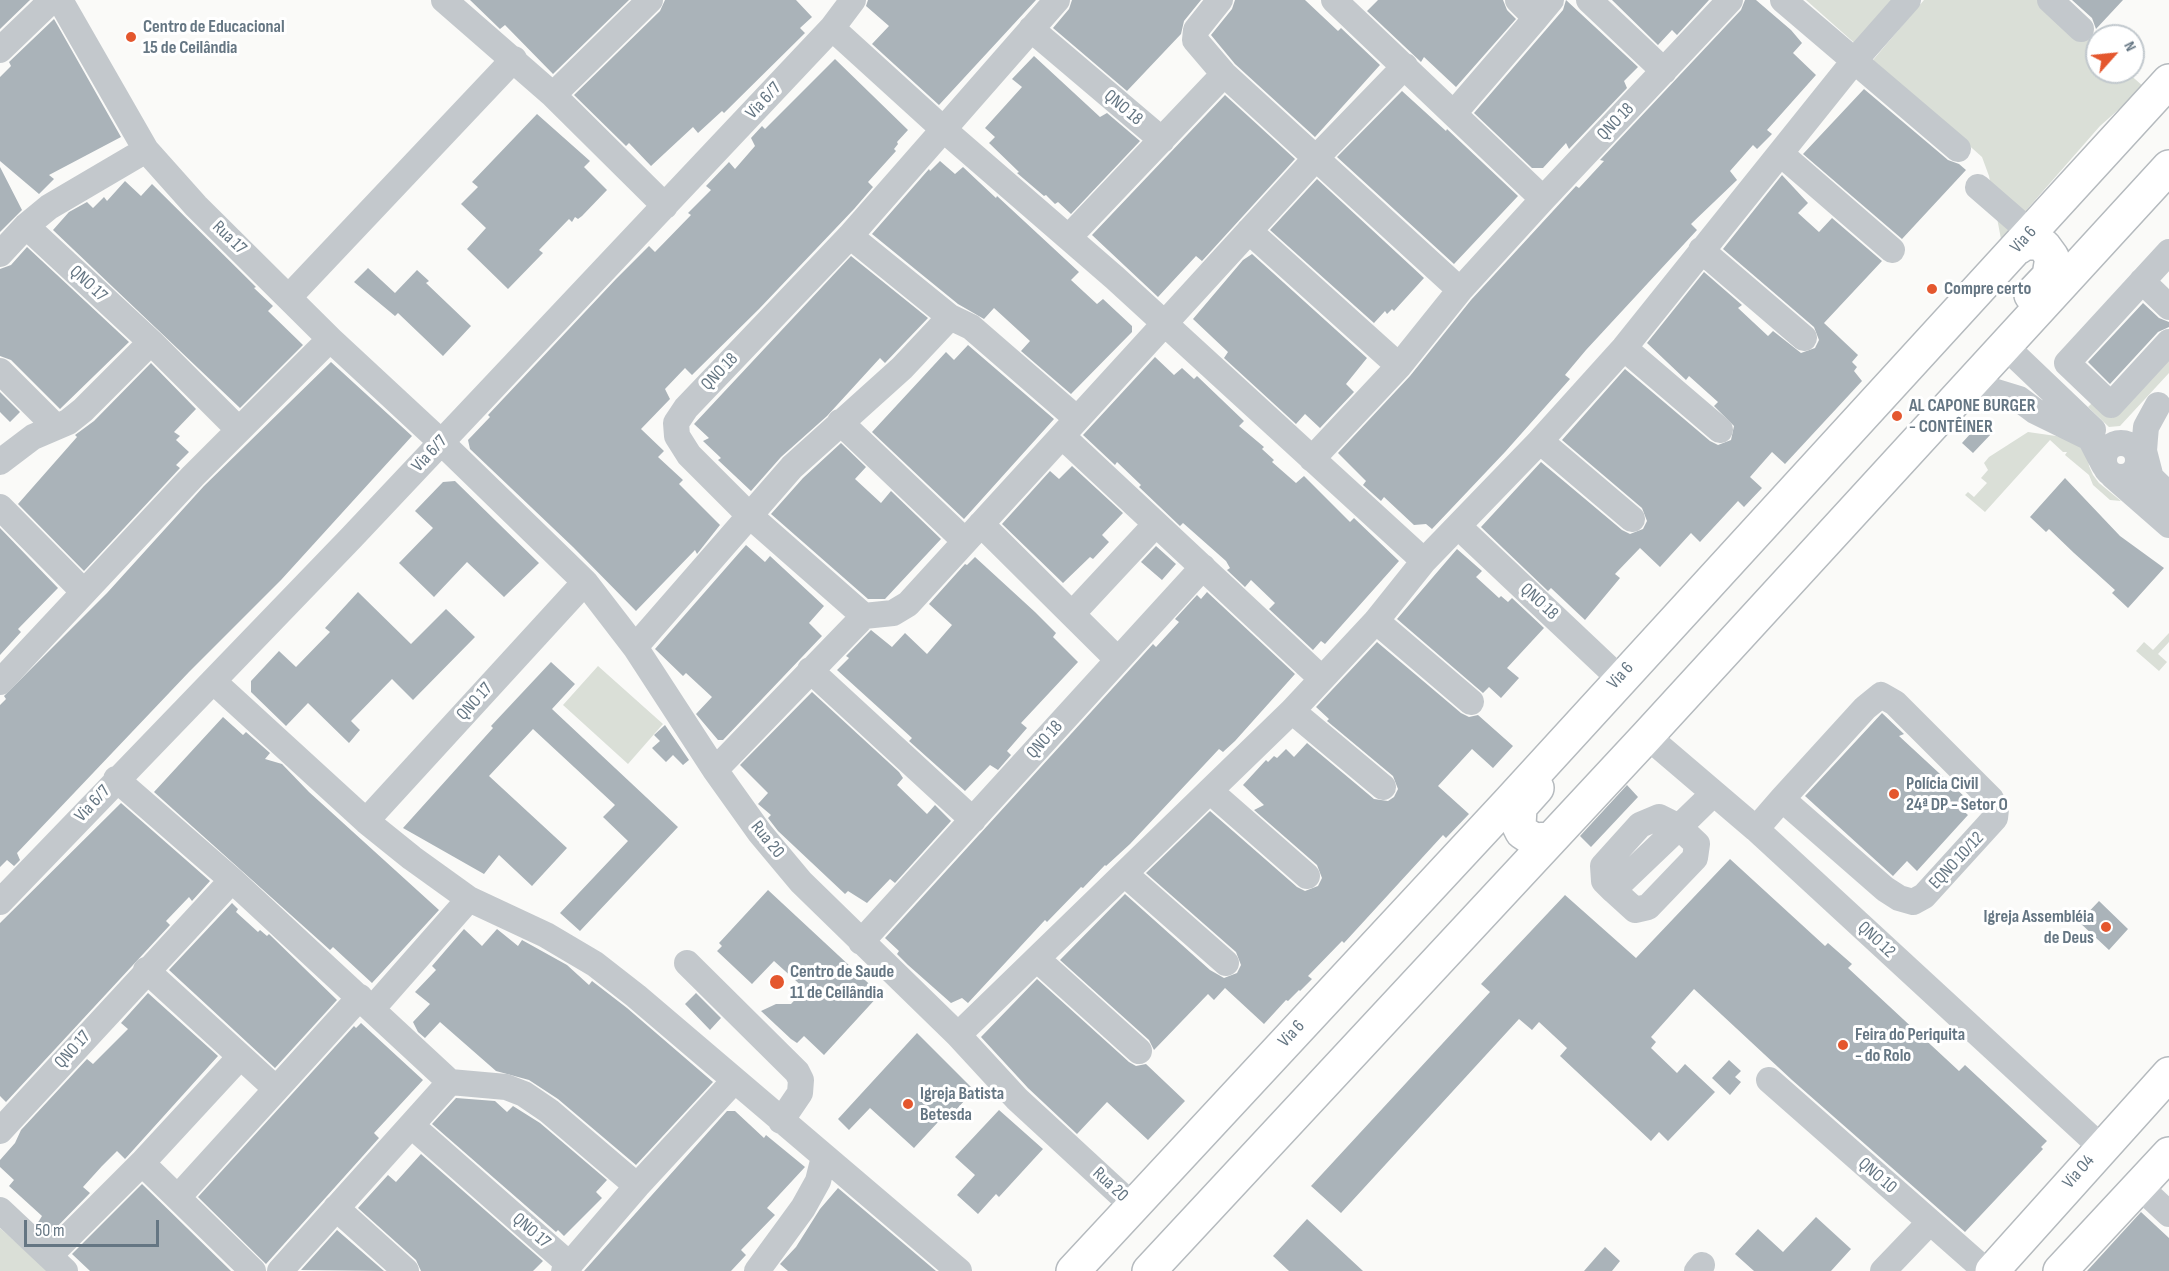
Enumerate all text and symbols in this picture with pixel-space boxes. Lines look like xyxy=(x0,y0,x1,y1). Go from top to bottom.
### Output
place label: Centro de Educacional 15 de Ceilândia xyxy=(143,16,285,58)
north arrow xyxy=(2085,24,2145,84)
marker: Centro de Educacional 15 de Ceilândia xyxy=(124,30,138,44)
text: N xyxy=(2119,38,2140,55)
street label: Via 6/7 xyxy=(742,78,786,124)
street label: QNO 18 xyxy=(1099,86,1147,130)
street label: QNO 18 xyxy=(1593,99,1639,145)
street label: Rua 17 xyxy=(207,217,251,259)
street label: Via 6 xyxy=(2006,222,2042,258)
street label: QNO 17 xyxy=(65,261,111,307)
place label: Compre certo xyxy=(1944,278,2031,300)
marker: Compre certo xyxy=(1925,282,1939,296)
street label: QNO 18 xyxy=(697,349,743,395)
place label: AL CAPONE BURGER - CONTÊINER xyxy=(1909,395,2036,438)
marker: AL CAPONE BURGER - CONTÊINER xyxy=(1890,409,1904,423)
street label: Via 6/7 xyxy=(408,431,452,477)
street label: QNO 18 xyxy=(1516,579,1562,625)
street label: Via 6 xyxy=(1603,658,1639,694)
street label: QNO 17 xyxy=(453,679,497,725)
street label: QNO 18 xyxy=(1022,716,1068,764)
place label: Polícia Civil 24ª DP - Setor O xyxy=(1906,773,2008,816)
street label: Via 6/7 xyxy=(71,781,115,827)
marker: Polícia Civil 24ª DP - Setor O xyxy=(1887,787,1901,801)
street label: Rua 20 xyxy=(746,817,788,863)
street label: EQNO 10/12 xyxy=(1925,828,1989,894)
place label: Igreja Assembléia de Deus xyxy=(1984,906,2094,948)
street label: QNO 12 xyxy=(1853,917,1899,963)
marker: Igreja Assembléia de Deus xyxy=(2099,920,2113,934)
place label: Centro de Saude 11 de Ceilândia xyxy=(790,961,894,1004)
marker: Centro de Saude 11 de Ceilândia xyxy=(768,973,786,991)
street label: Via 6 xyxy=(1274,1016,1310,1052)
place label: Feira do Periquita - do Rolo xyxy=(1855,1024,1965,1066)
street label: QNO 17 xyxy=(51,1027,95,1073)
marker: Feira do Periquita - do Rolo xyxy=(1836,1038,1850,1052)
place label: Igreja Batista Betesda xyxy=(920,1083,1004,1126)
marker: Igreja Batista Betesda xyxy=(901,1097,915,1111)
street label: Via O4 xyxy=(2059,1151,2099,1193)
street label: QNO 10 xyxy=(1853,1153,1901,1199)
street label: Rua 20 xyxy=(1088,1163,1132,1207)
scale bar xyxy=(27,1208,162,1246)
street label: QNO 17 xyxy=(508,1209,554,1253)
text: 50 m xyxy=(35,1220,65,1241)

